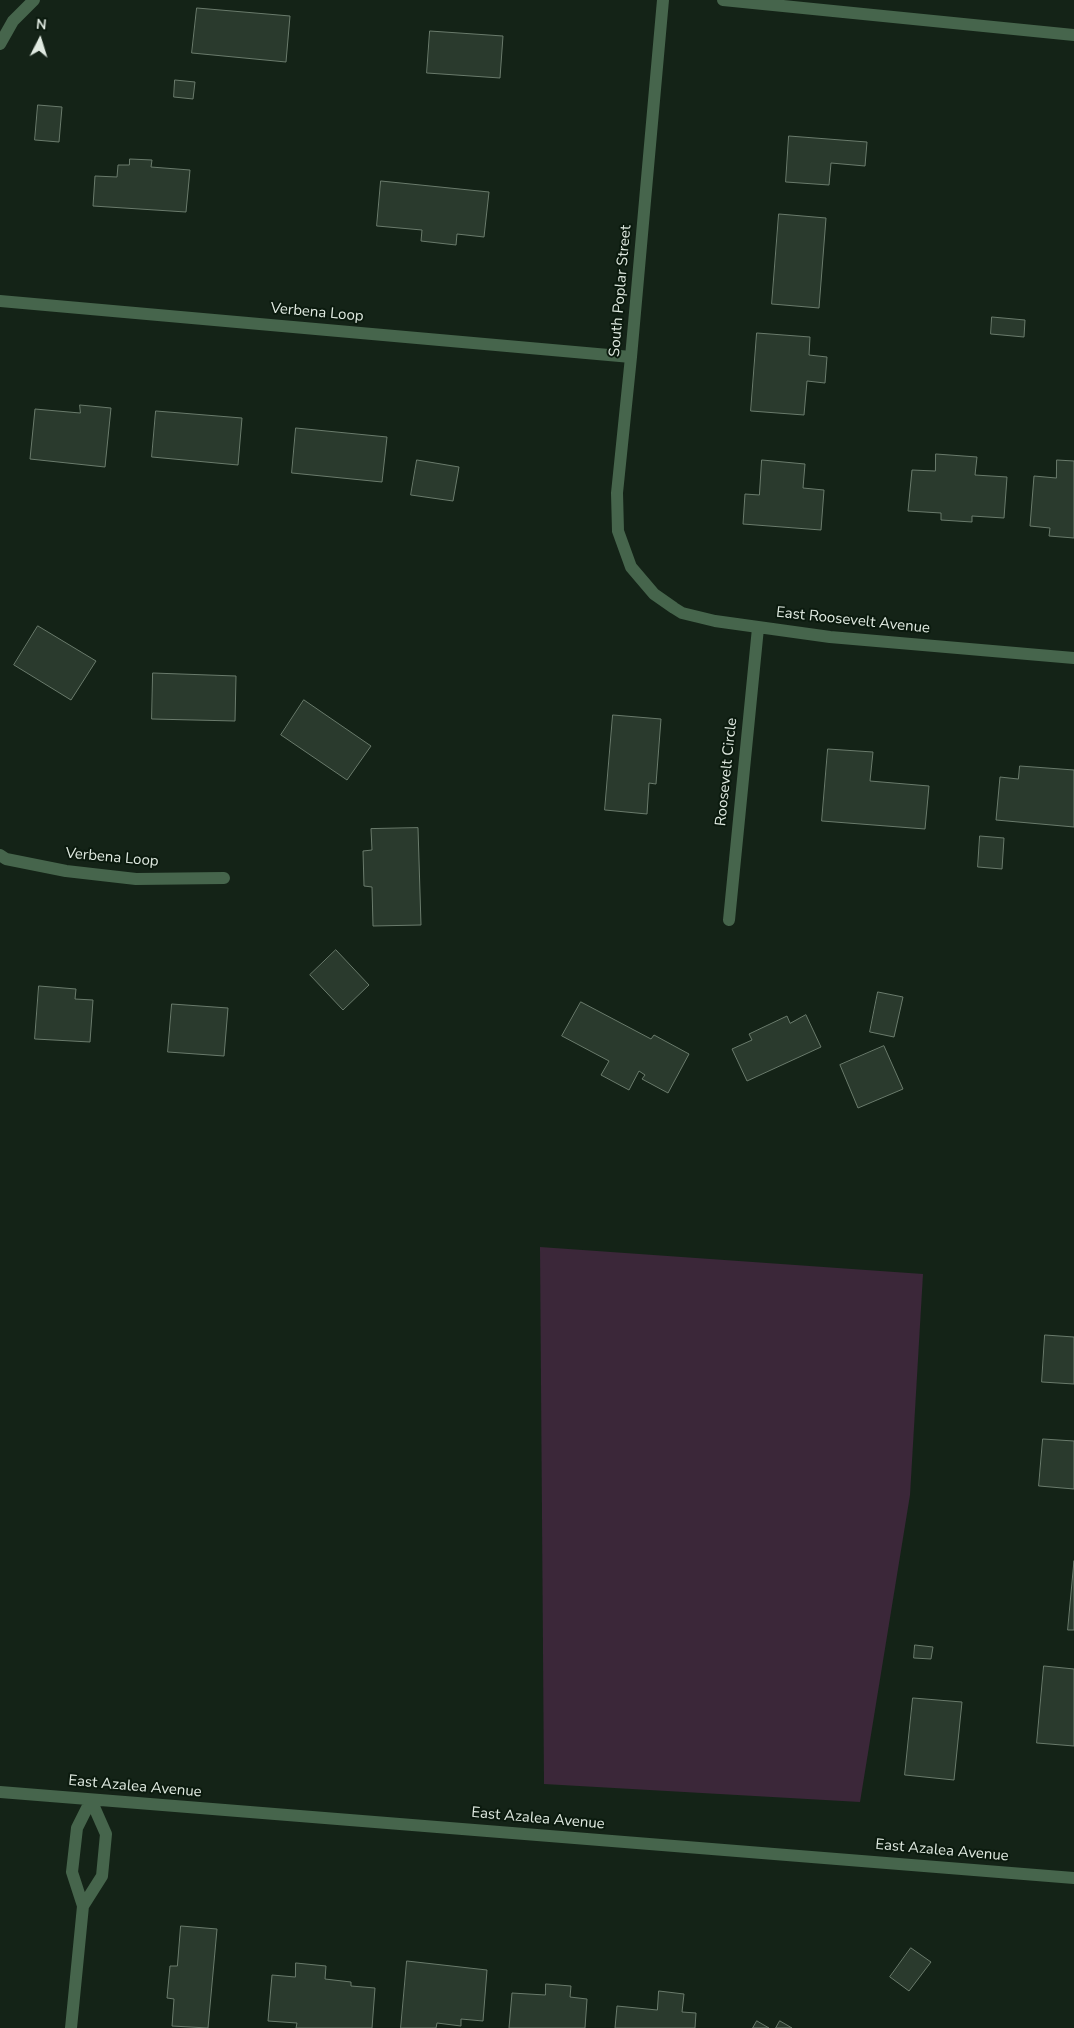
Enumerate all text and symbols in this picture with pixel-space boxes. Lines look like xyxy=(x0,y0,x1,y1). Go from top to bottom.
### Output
north arrow xyxy=(15,15,65,65)
text: N xyxy=(35,15,47,34)
street label: South Poplar Street xyxy=(606,224,636,358)
street label: Verbena Loop xyxy=(270,300,364,326)
street label: East Roosevelt Avenue xyxy=(775,604,931,638)
street label: Roosevelt Circle xyxy=(712,717,742,827)
street label: Verbena Loop xyxy=(65,845,159,871)
street label: East Azalea Avenue xyxy=(68,1772,202,1802)
street label: East Azalea Avenue xyxy=(471,1804,605,1834)
street label: East Azalea Avenue xyxy=(875,1836,1009,1866)

